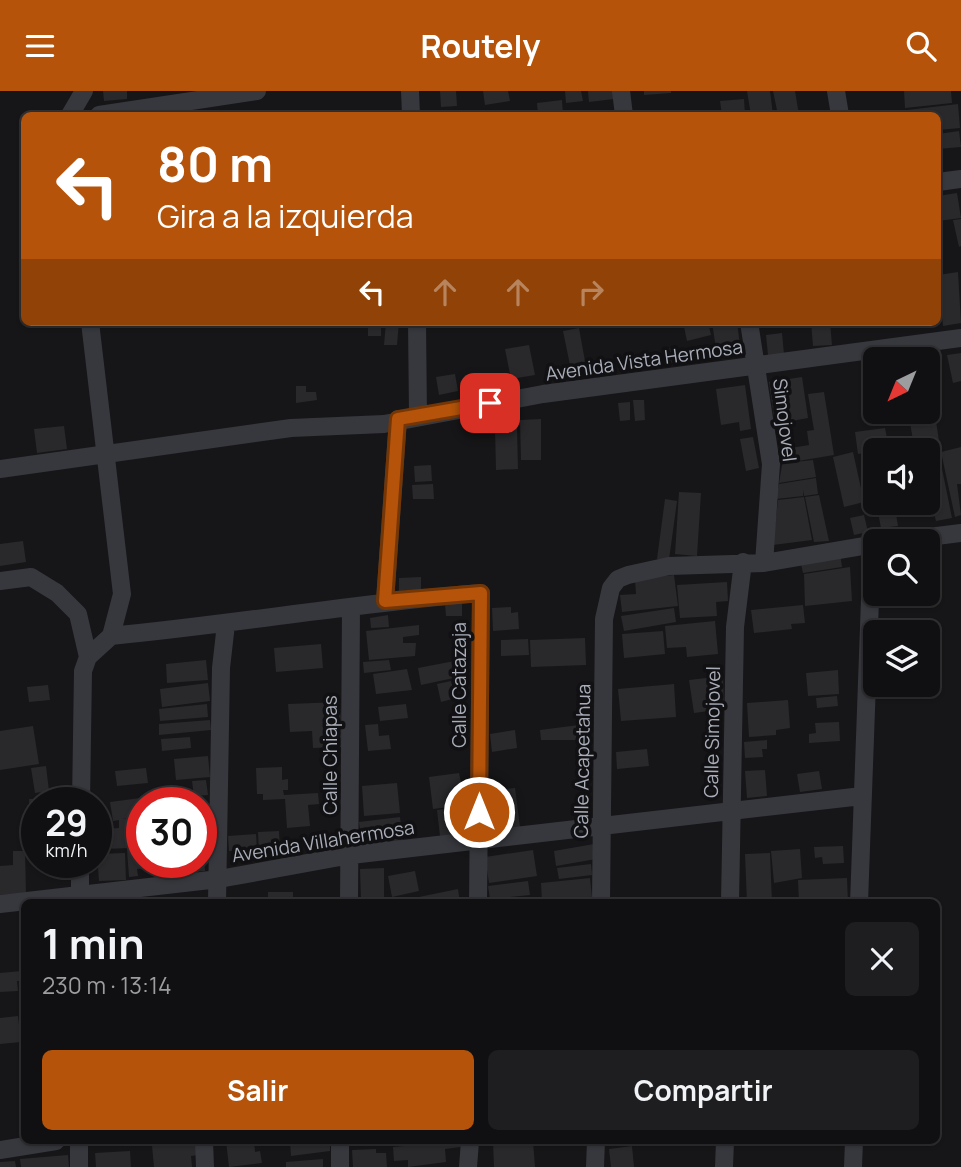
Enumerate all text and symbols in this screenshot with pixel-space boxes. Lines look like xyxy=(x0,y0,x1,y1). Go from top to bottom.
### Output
text: Routely xyxy=(420,24,541,68)
icon: menu xyxy=(21,27,59,65)
icon: search xyxy=(902,27,940,65)
text: 80 m xyxy=(157,130,273,197)
icon: left xyxy=(42,140,133,231)
text: Gira a la izquierda xyxy=(157,194,413,238)
icon: left xyxy=(353,273,391,311)
icon: ahead xyxy=(426,273,464,311)
icon: ahead xyxy=(499,273,537,311)
icon: right xyxy=(572,273,610,311)
street label: Avenida Vista Hermosa xyxy=(544,333,744,387)
north arrow xyxy=(863,347,940,423)
map controls xyxy=(863,347,940,697)
pin xyxy=(460,373,520,433)
street label: Simojovel xyxy=(767,377,803,463)
icon: arrive xyxy=(471,384,509,422)
button: sound xyxy=(863,438,940,515)
button: search xyxy=(863,529,940,606)
button: layers xyxy=(863,620,940,697)
street label: Calle Catazaja xyxy=(446,622,472,748)
street label: Calle Simojovel xyxy=(698,666,726,798)
street label: Calle Acapetahua xyxy=(568,683,596,839)
street label: Calle Chiapas xyxy=(317,695,343,815)
position arrow xyxy=(442,775,516,849)
speed limit sign: 30 xyxy=(126,787,217,878)
text: 29 xyxy=(45,799,88,847)
street label: Avenida Villahermosa xyxy=(230,814,416,868)
text: km/h xyxy=(46,838,87,862)
text: 1 min xyxy=(42,914,145,972)
button: close xyxy=(845,922,919,996)
text: 230 m · 13:14 xyxy=(42,969,171,1001)
button: Salir xyxy=(42,1050,474,1130)
button: Compartir xyxy=(488,1050,919,1130)

